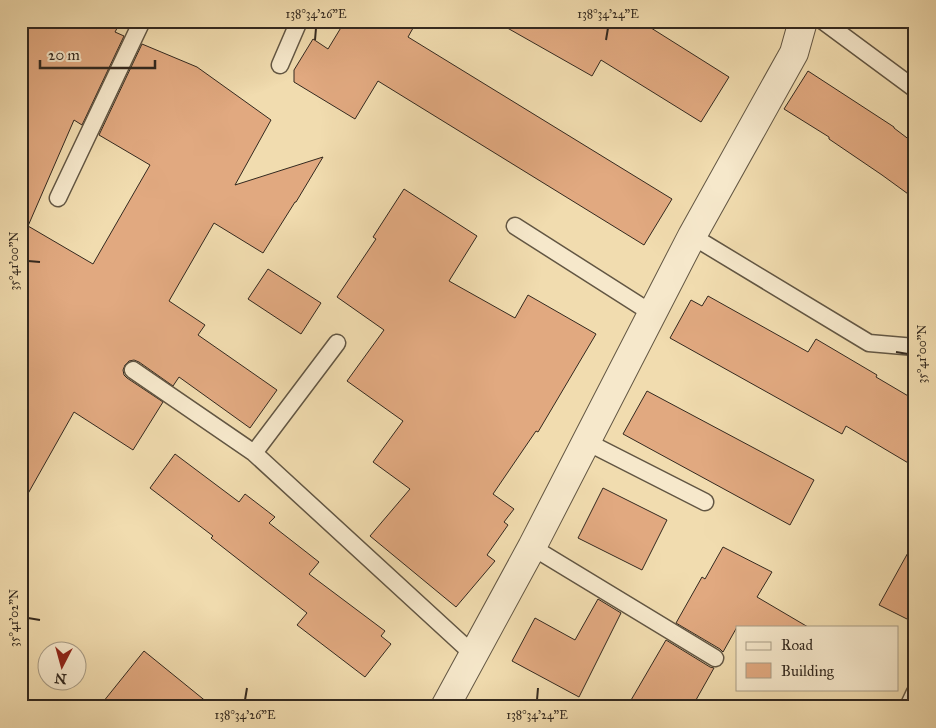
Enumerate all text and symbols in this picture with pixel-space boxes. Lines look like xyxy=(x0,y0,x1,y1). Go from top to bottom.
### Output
text: 138°34'26"E xyxy=(286,7,347,21)
text: 138°34'24"E xyxy=(577,7,639,21)
scale bar xyxy=(40,38,155,70)
text: 20 m xyxy=(48,46,80,64)
text: 35°41'00"N xyxy=(7,232,21,290)
text: 35°41'00"N xyxy=(915,325,929,383)
text: 35°41'02"N xyxy=(7,589,21,647)
legend xyxy=(736,626,898,690)
text: Road xyxy=(781,636,813,654)
north arrow xyxy=(38,640,88,690)
text: Building xyxy=(781,662,835,680)
text: N xyxy=(54,669,67,688)
text: 138°34'26"E xyxy=(215,708,276,722)
text: 138°34'24"E xyxy=(506,708,568,722)

